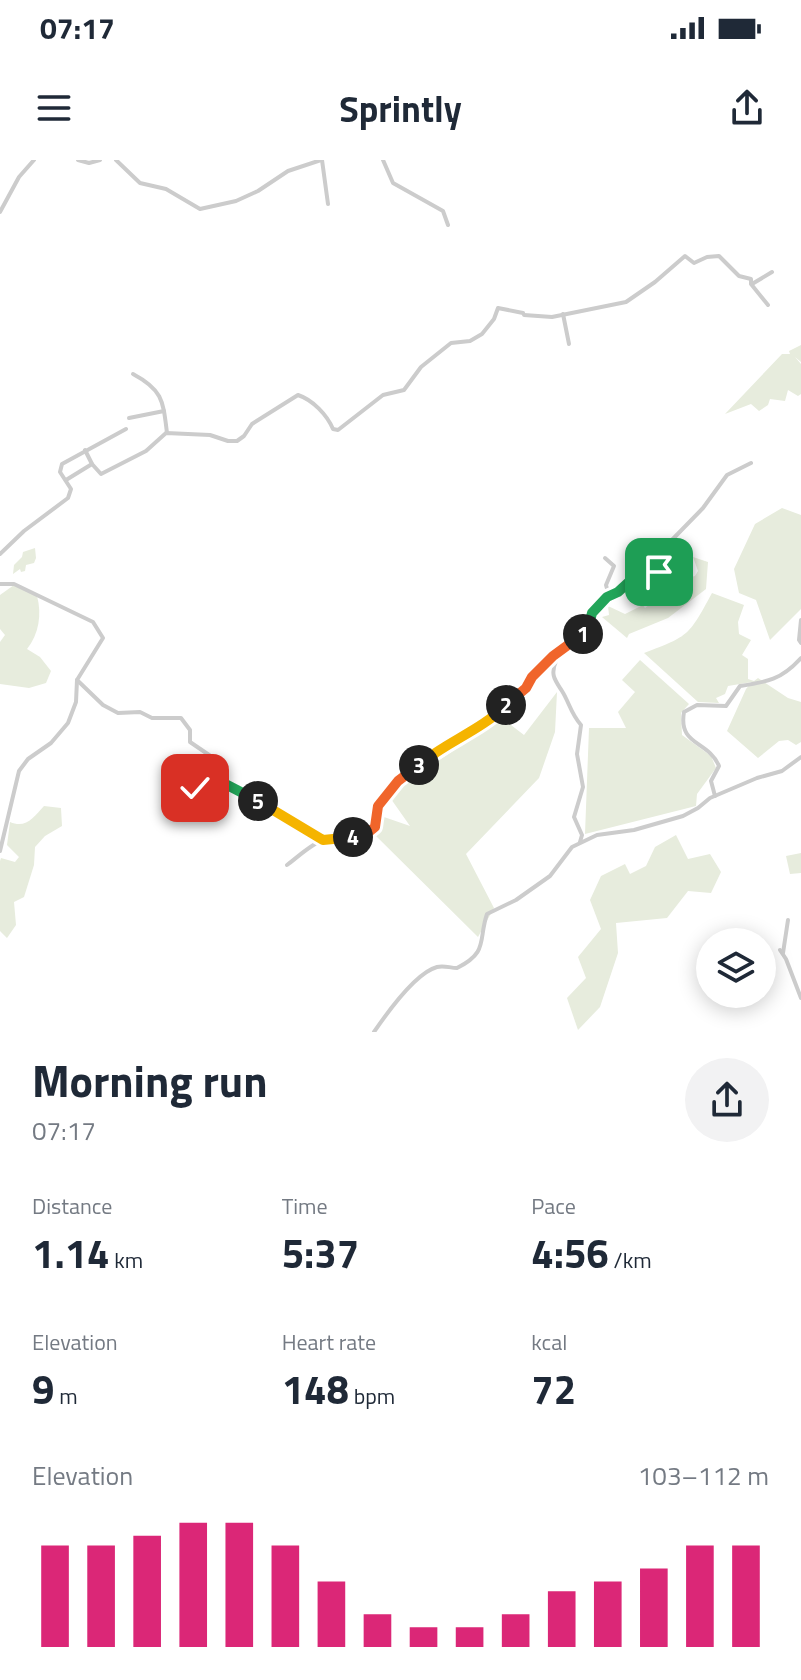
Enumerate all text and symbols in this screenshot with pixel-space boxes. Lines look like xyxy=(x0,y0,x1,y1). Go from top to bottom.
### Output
text: 07:17 xyxy=(40,5,115,51)
text: Sprintly xyxy=(339,81,462,136)
icon: menu xyxy=(32,86,76,130)
icon: share xyxy=(725,86,769,130)
pin xyxy=(625,538,693,606)
icon: arrive xyxy=(637,550,681,594)
pin: 1 xyxy=(563,614,603,654)
text: 1 xyxy=(577,617,589,651)
pin: 2 xyxy=(486,685,526,725)
text: 2 xyxy=(500,688,512,722)
pin: 3 xyxy=(399,745,439,785)
text: 3 xyxy=(413,748,425,782)
pin xyxy=(161,754,229,822)
icon: check xyxy=(173,766,217,810)
pin: 5 xyxy=(238,781,278,821)
text: 5 xyxy=(252,784,264,818)
pin: 4 xyxy=(333,817,373,857)
text: 4 xyxy=(347,820,359,854)
map controls xyxy=(696,928,776,1008)
button: layers xyxy=(696,928,776,1008)
text: Morning run xyxy=(32,1047,268,1114)
button: share xyxy=(685,1058,769,1142)
text: 07:17 xyxy=(32,1111,96,1150)
text: Distance xyxy=(32,1189,112,1223)
text: Time xyxy=(282,1189,328,1223)
text: Pace xyxy=(531,1189,576,1223)
text: 1.14 xyxy=(32,1223,109,1284)
text: 5:37 xyxy=(282,1223,359,1284)
text: 4:56 xyxy=(531,1223,609,1284)
text: km xyxy=(109,1243,143,1277)
text: /km xyxy=(609,1243,652,1277)
text: Elevation xyxy=(32,1325,118,1359)
text: Heart rate xyxy=(282,1325,376,1359)
text: kcal xyxy=(531,1325,567,1359)
text: 9 xyxy=(32,1359,54,1420)
text: 148 xyxy=(282,1359,349,1420)
text: 72 xyxy=(531,1359,576,1420)
text: m xyxy=(54,1379,78,1413)
text: bpm xyxy=(349,1379,395,1413)
text: Elevation xyxy=(32,1456,133,1495)
text: 103–112 m xyxy=(638,1456,769,1495)

